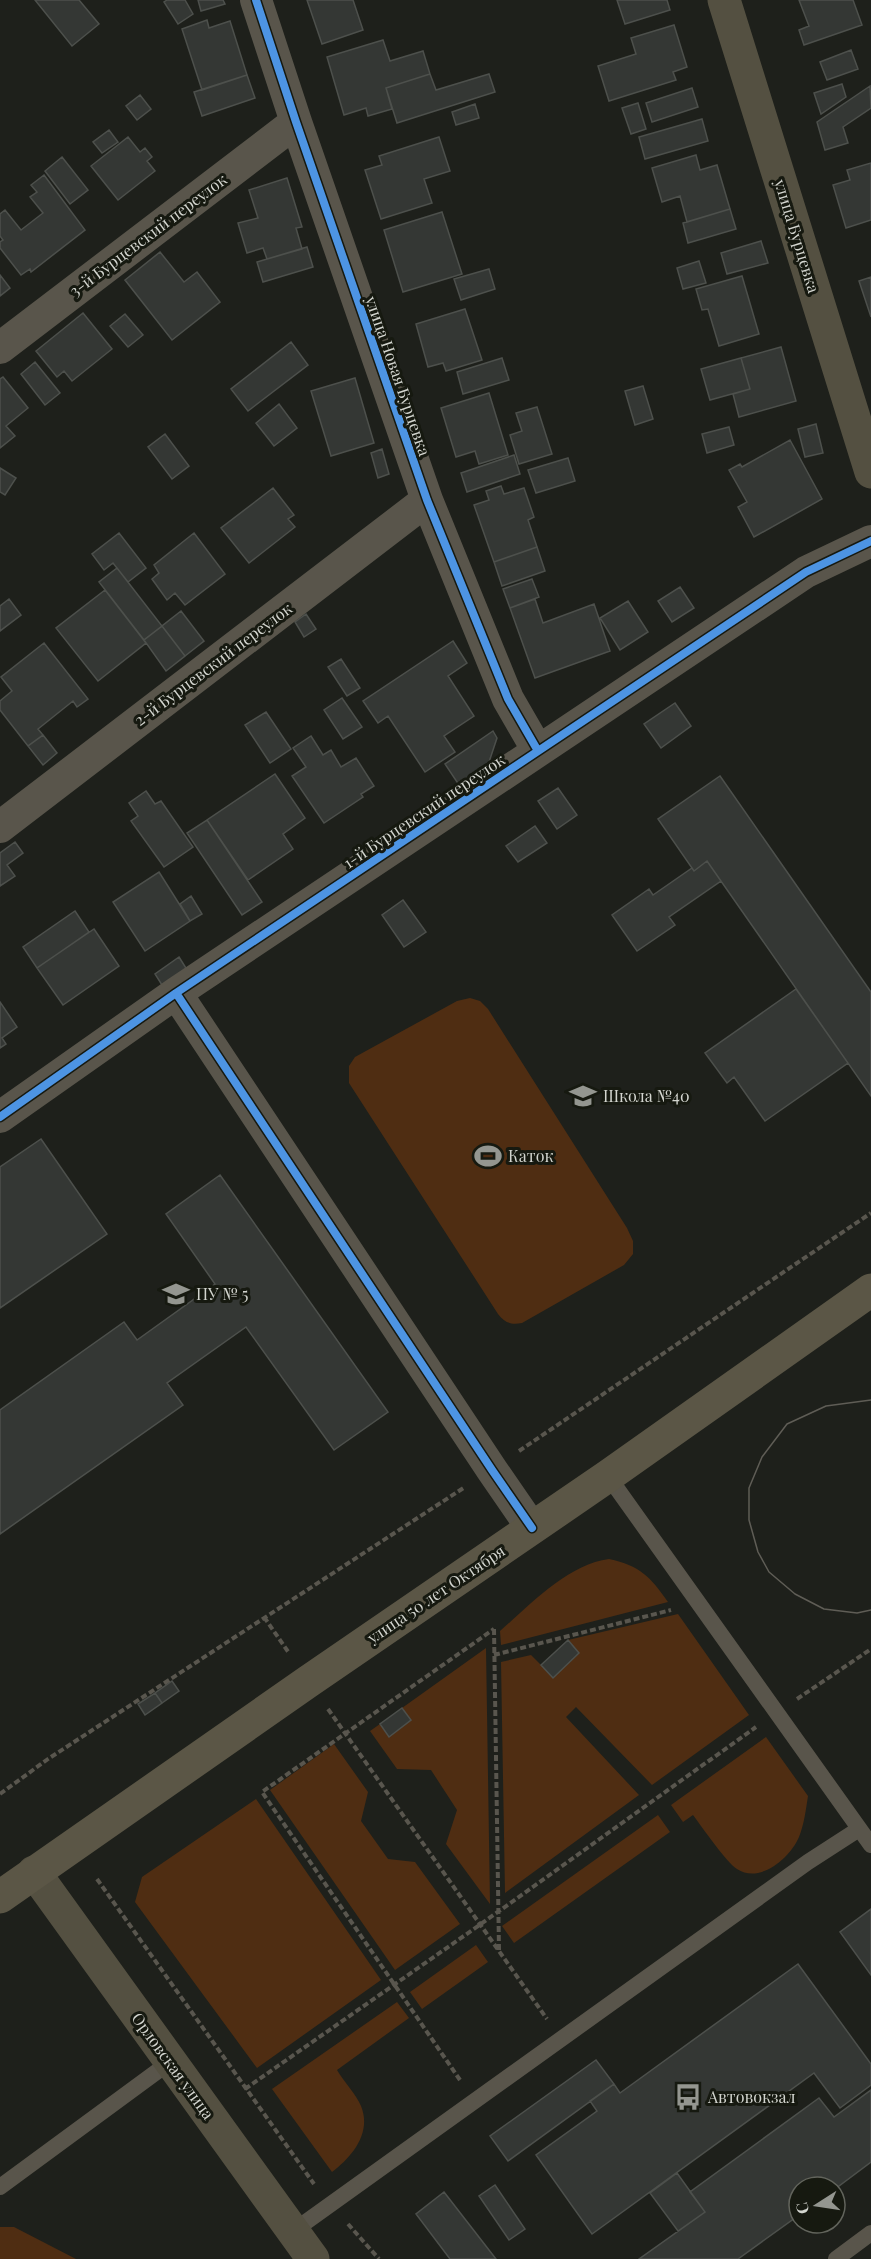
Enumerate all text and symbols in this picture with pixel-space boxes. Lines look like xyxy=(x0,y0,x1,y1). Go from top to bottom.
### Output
street label: 3-й Бурцевский переулок xyxy=(65,168,231,301)
street label: улица Бурцевка xyxy=(770,176,825,295)
street label: улица Новая Бурцевка xyxy=(361,292,436,459)
street label: 2-й Бурцевский переулок xyxy=(130,597,296,730)
street label: 1-й Бурцевский переулок xyxy=(339,749,509,873)
school or university icon: Школа №40 xyxy=(568,1081,598,1111)
place label: Школа №40 xyxy=(603,1085,690,1106)
sports icon: Каток xyxy=(473,1141,503,1171)
place label: Каток xyxy=(508,1145,554,1166)
school or university icon: ПУ № 5 xyxy=(161,1279,191,1309)
place label: ПУ № 5 xyxy=(196,1283,249,1304)
street label: улица 50 лет Октября xyxy=(362,1539,509,1648)
street label: Орловская улица xyxy=(128,2008,219,2123)
bus stop icon: Автовокзал xyxy=(673,2082,703,2112)
place label: Автовокзал xyxy=(707,2086,796,2107)
north arrow xyxy=(787,2175,847,2235)
text: С xyxy=(790,2201,813,2216)

